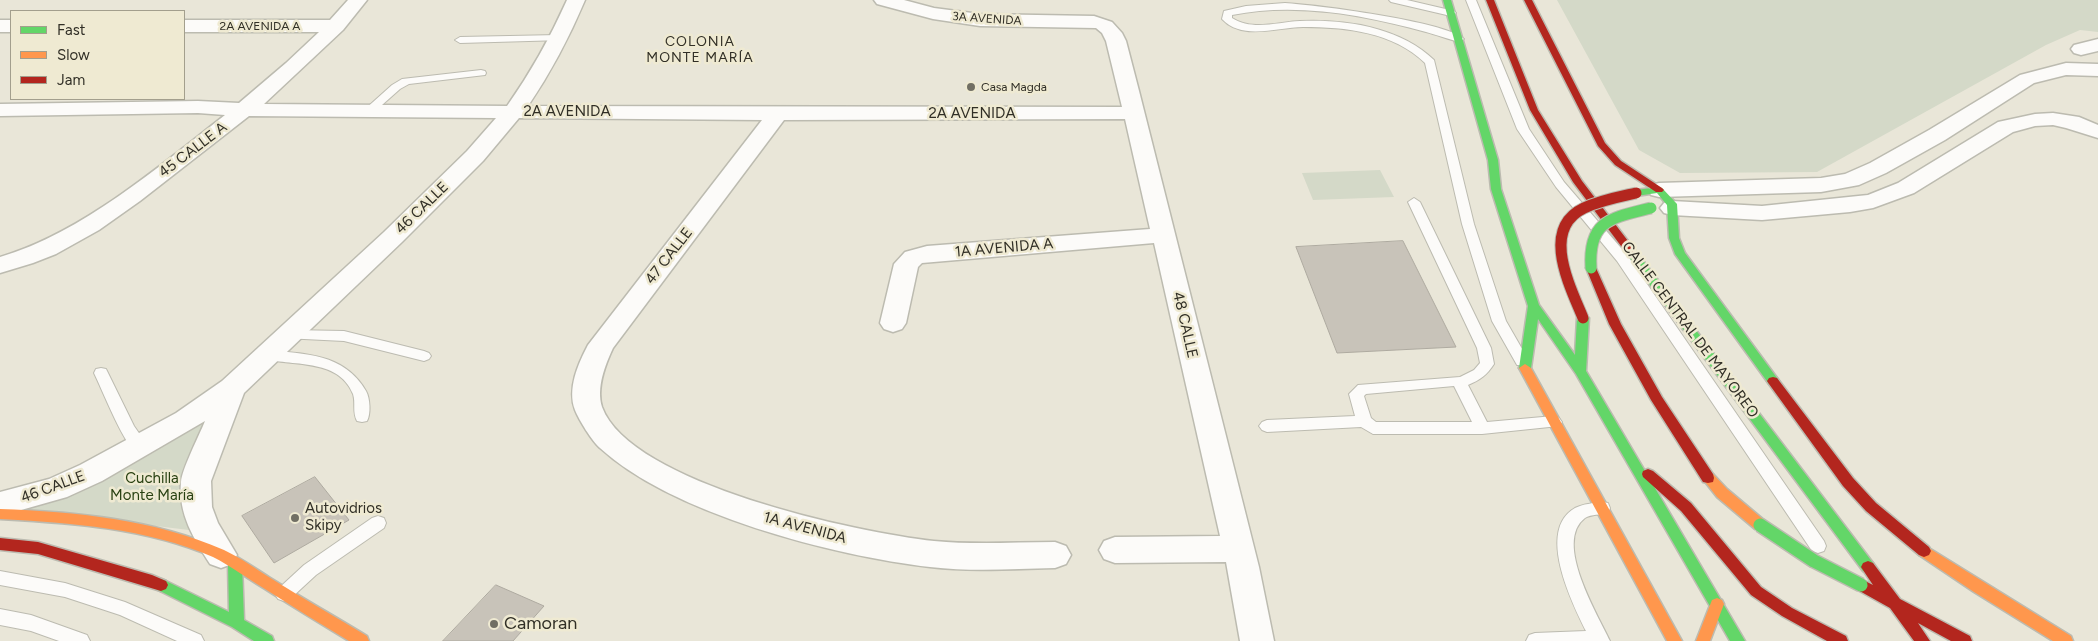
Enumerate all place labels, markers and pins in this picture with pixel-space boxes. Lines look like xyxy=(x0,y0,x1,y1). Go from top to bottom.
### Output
place label: Casa Magda xyxy=(981,80,1047,94)
marker: Casa Magda xyxy=(965,81,977,93)
place label: Autovidrios Skipy xyxy=(305,500,382,535)
marker: Autovidrios Skipy xyxy=(289,512,301,524)
place label: Camoran xyxy=(504,613,577,635)
marker: Camoran xyxy=(488,618,500,630)

